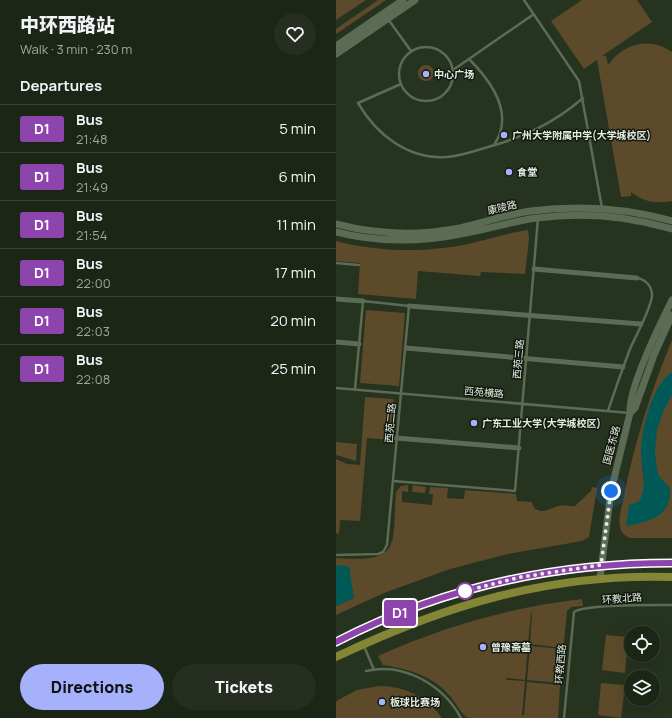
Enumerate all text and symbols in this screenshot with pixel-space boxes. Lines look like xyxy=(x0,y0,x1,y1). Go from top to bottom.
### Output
text: 中环西路站 xyxy=(20,12,115,38)
button: heart xyxy=(274,13,316,55)
text: Walk · 3 min · 230 m xyxy=(20,40,132,58)
place label: 中心广场 xyxy=(434,67,474,81)
marker: 中心广场 xyxy=(421,69,431,79)
text: Departures xyxy=(20,75,102,96)
text: Bus xyxy=(76,109,103,130)
text: 5 min xyxy=(279,118,316,139)
text: D1 xyxy=(34,119,50,138)
place label: 广州大学附属中学(大学城校区) xyxy=(512,128,651,142)
text: 21:48 xyxy=(76,130,108,148)
marker: 广州大学附属中学(大学城校区) xyxy=(499,130,509,140)
text: Bus xyxy=(76,157,103,178)
place label: 食堂 xyxy=(517,165,537,179)
text: 6 min xyxy=(279,166,316,187)
text: D1 xyxy=(34,167,50,186)
marker: 食堂 xyxy=(504,167,514,177)
text: 21:49 xyxy=(76,178,108,196)
street label: 康陵路 xyxy=(486,197,518,217)
text: Bus xyxy=(76,205,103,226)
text: 11 min xyxy=(276,214,316,235)
text: D1 xyxy=(34,215,50,234)
text: 21:54 xyxy=(76,226,108,244)
text: Bus xyxy=(76,253,103,274)
text: 17 min xyxy=(274,262,316,283)
text: D1 xyxy=(34,263,50,282)
text: 22:00 xyxy=(76,274,111,292)
text: Bus xyxy=(76,301,103,322)
text: 20 min xyxy=(270,310,316,331)
text: D1 xyxy=(34,311,50,330)
text: 22:03 xyxy=(76,322,110,340)
street label: 西苑三路 xyxy=(509,338,527,380)
text: Bus xyxy=(76,349,103,370)
text: 25 min xyxy=(271,358,316,379)
text: D1 xyxy=(34,359,50,378)
text: 22:08 xyxy=(76,370,110,388)
street label: 西苑横路 xyxy=(463,383,505,401)
street label: 西苑二路 xyxy=(381,402,399,444)
place label: 广东工业大学(大学城校区) xyxy=(482,416,601,430)
marker: 广东工业大学(大学城校区) xyxy=(469,418,479,428)
street label: 国医东路 xyxy=(599,424,623,466)
your location xyxy=(601,481,621,501)
unlabelled marker xyxy=(456,582,474,600)
street label: 环教北路 xyxy=(602,590,642,606)
line badge: D1 xyxy=(382,600,418,626)
text: D1 xyxy=(392,603,408,622)
map controls xyxy=(624,626,660,706)
button: locate xyxy=(624,626,660,662)
place label: 曾豫斋墓 xyxy=(491,640,531,654)
marker: 曾豫斋墓 xyxy=(478,642,488,652)
street label: 环教西路 xyxy=(551,643,569,685)
button: Directions xyxy=(20,664,164,710)
button: Tickets xyxy=(172,664,316,710)
button: layers xyxy=(624,670,660,706)
place label: 板球比赛场 xyxy=(390,695,440,709)
marker: 板球比赛场 xyxy=(377,697,387,707)

